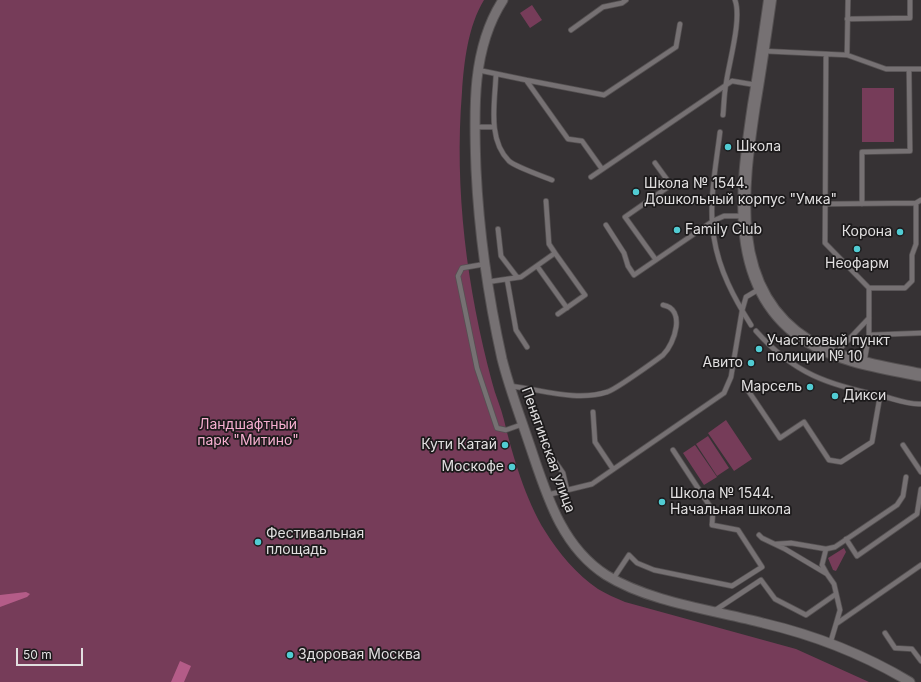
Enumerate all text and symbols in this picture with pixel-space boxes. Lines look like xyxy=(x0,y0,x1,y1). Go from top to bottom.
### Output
place label: Школа xyxy=(736,139,781,155)
marker: Школа xyxy=(723,142,733,152)
place label: Школа № 1544. Дошкольный корпус "Умка" xyxy=(644,176,837,208)
marker: Школа № 1544. Дошкольный корпус "Умка" xyxy=(631,187,641,197)
place label: Family Club xyxy=(685,222,762,238)
place label: Корона xyxy=(842,224,892,240)
marker: Family Club xyxy=(672,225,682,235)
marker: Корона xyxy=(895,227,905,237)
marker: Неофарм xyxy=(852,244,862,254)
place label: Неофарм xyxy=(825,256,889,272)
place label: Участковый пункт полиции № 10 xyxy=(767,333,890,366)
marker: Участковый пункт полиции № 10 xyxy=(754,344,764,354)
place label: Авито xyxy=(702,355,743,371)
marker: Авито xyxy=(746,358,756,368)
place label: Марсель xyxy=(741,379,802,395)
marker: Марсель xyxy=(805,382,815,392)
street label: Пенягинская улица xyxy=(517,385,579,515)
place label: Дикси xyxy=(843,388,886,404)
marker: Дикси xyxy=(830,391,840,401)
park label: Ландшафтный парк "Митино" xyxy=(197,417,299,450)
place label: Кути Катай xyxy=(421,437,497,453)
marker: Кути Катай xyxy=(500,440,510,450)
place label: Москофе xyxy=(441,459,504,475)
marker: Москофе xyxy=(507,462,517,472)
place label: Школа № 1544. Начальная школа xyxy=(670,486,791,518)
marker: Школа № 1544. Начальная школа xyxy=(657,497,667,507)
place label: Фестивальная площадь xyxy=(266,526,364,558)
marker: Фестивальная площадь xyxy=(253,537,263,547)
scale bar xyxy=(18,640,85,666)
text: 50 m xyxy=(23,647,52,662)
place label: Здоровая Москва xyxy=(298,647,421,663)
marker: Здоровая Москва xyxy=(285,650,295,660)

